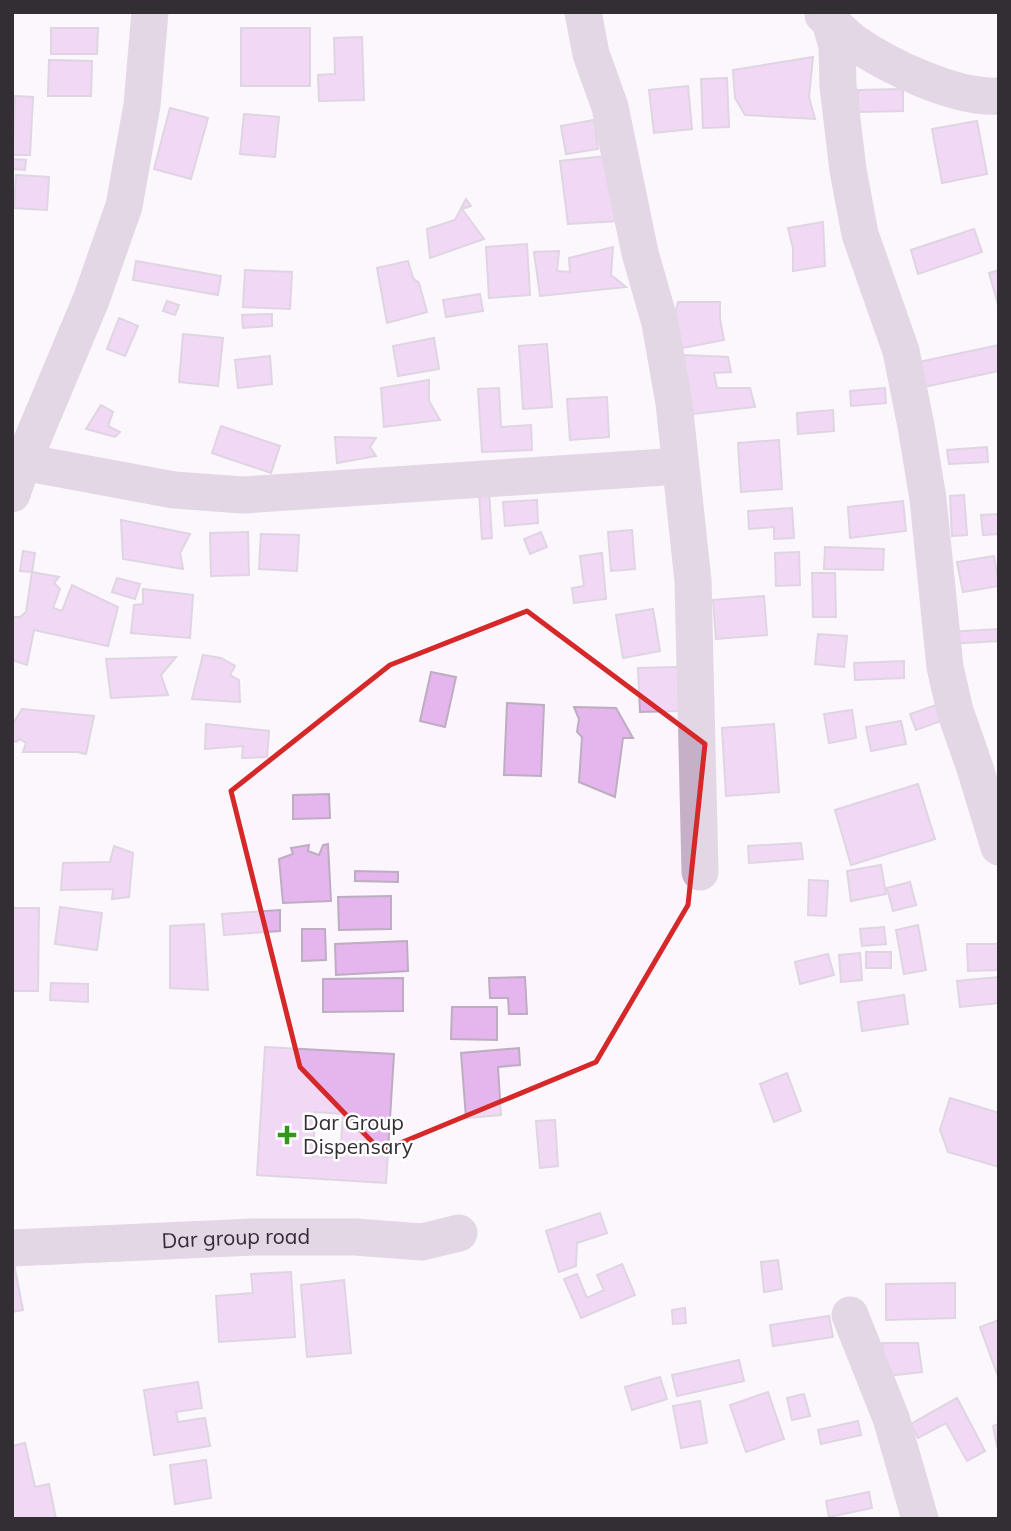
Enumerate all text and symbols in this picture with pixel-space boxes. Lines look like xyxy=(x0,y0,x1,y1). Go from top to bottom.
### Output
place label: Dar Group Dispensary xyxy=(303,1109,413,1159)
marker: Dar Group Dispensary xyxy=(277,1125,297,1145)
street label: Dar group road xyxy=(161,1223,310,1253)

